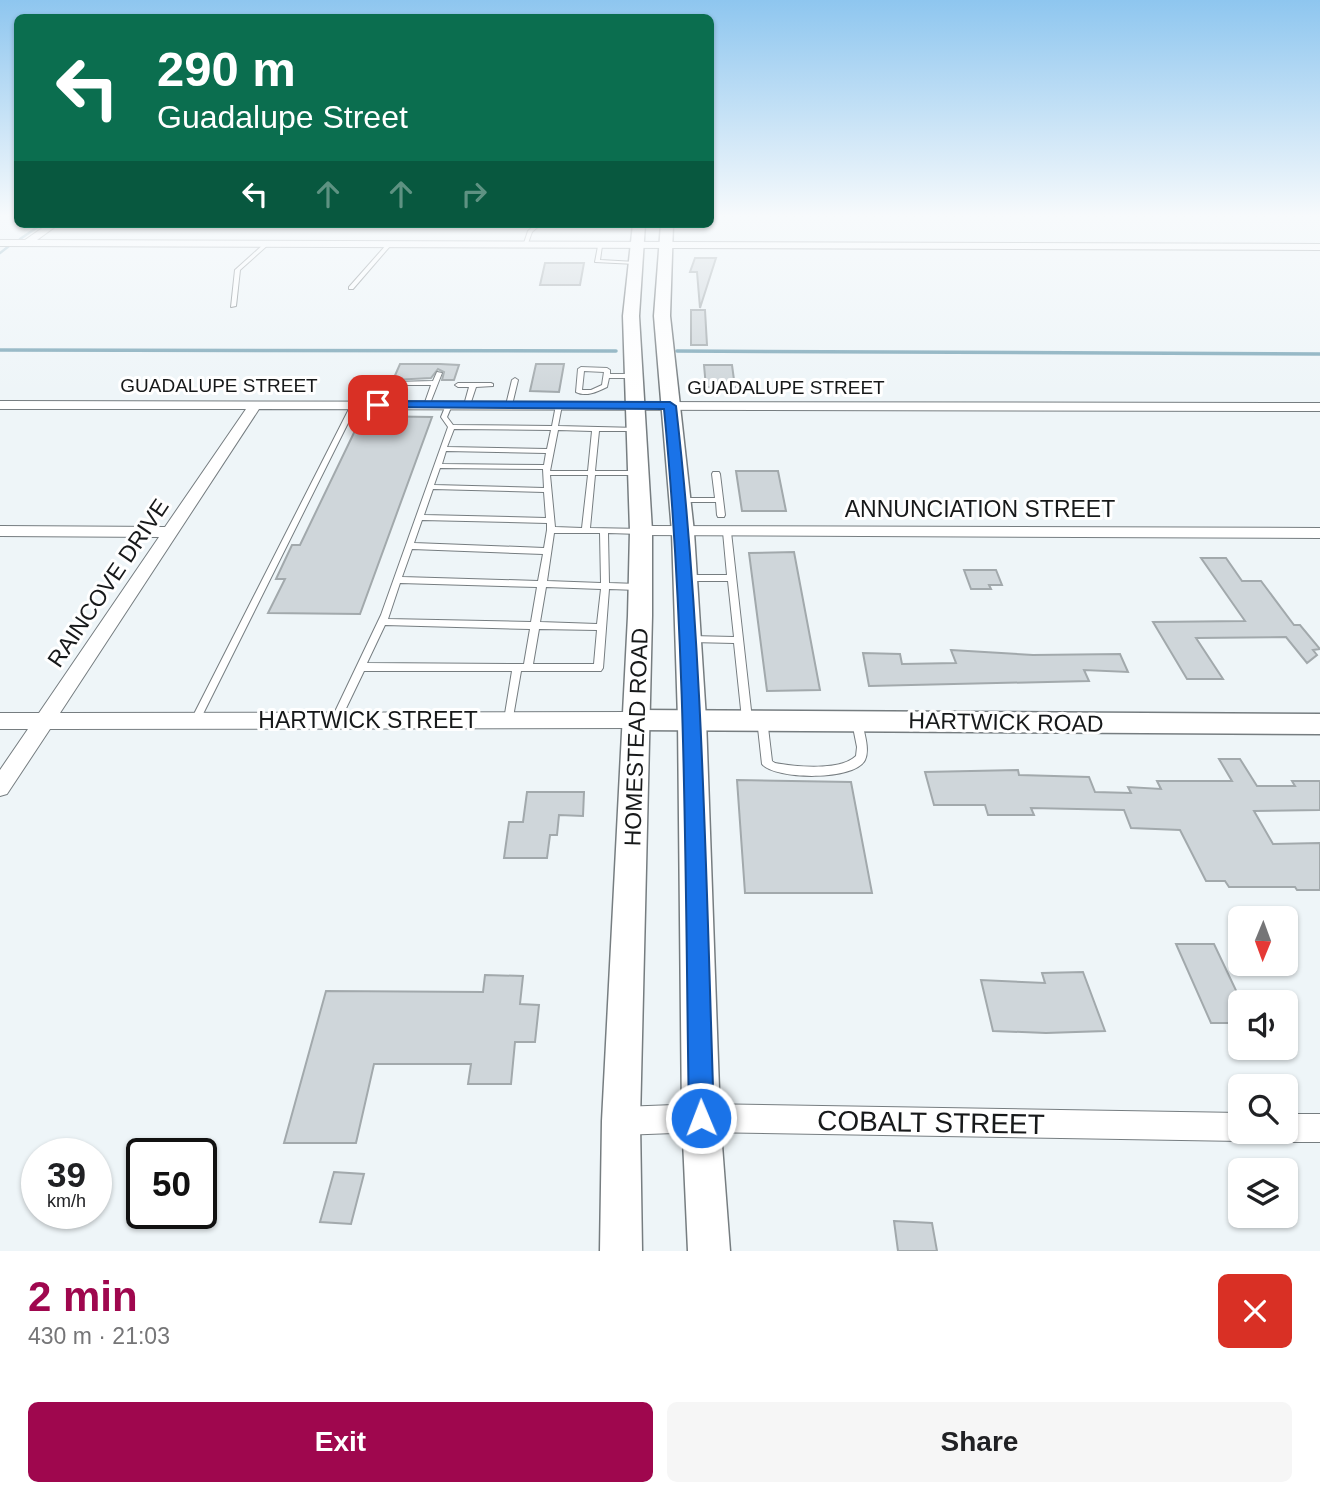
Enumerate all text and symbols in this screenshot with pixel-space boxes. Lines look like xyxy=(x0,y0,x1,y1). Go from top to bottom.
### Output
icon: left xyxy=(42,42,133,133)
text: 290 m xyxy=(157,42,296,96)
text: Guadalupe Street xyxy=(157,99,408,135)
icon: left xyxy=(236,175,274,213)
icon: ahead xyxy=(309,175,347,213)
icon: ahead xyxy=(382,175,420,213)
icon: right xyxy=(455,175,493,213)
street label: GUADALUPE STREET xyxy=(120,375,318,396)
pin xyxy=(348,375,408,435)
street label: GUADALUPE STREET xyxy=(687,377,885,398)
icon: arrive xyxy=(359,386,397,424)
street label: RAINCOVE DRIVE xyxy=(42,494,174,672)
street label: ANNUNCIATION STREET xyxy=(845,496,1115,522)
street label: HOMESTEAD ROAD xyxy=(619,627,653,847)
street label: HARTWICK STREET xyxy=(258,707,478,733)
street label: HARTWICK ROAD xyxy=(908,707,1104,737)
north arrow xyxy=(1228,906,1298,976)
map controls xyxy=(1228,906,1298,1228)
button: sound xyxy=(1228,990,1298,1060)
button: search xyxy=(1228,1074,1298,1144)
position arrow xyxy=(664,1081,738,1155)
street label: COBALT STREET xyxy=(817,1105,1045,1140)
speed limit sign: 50 xyxy=(126,1138,217,1229)
text: 39 xyxy=(47,1155,86,1194)
button: layers xyxy=(1228,1158,1298,1228)
text: km/h xyxy=(47,1191,86,1211)
text: 2 min xyxy=(28,1273,138,1320)
button: close xyxy=(1218,1274,1292,1348)
text: 430 m · 21:03 xyxy=(28,1323,170,1349)
button: Exit xyxy=(28,1402,653,1482)
button: Share xyxy=(667,1402,1292,1482)

